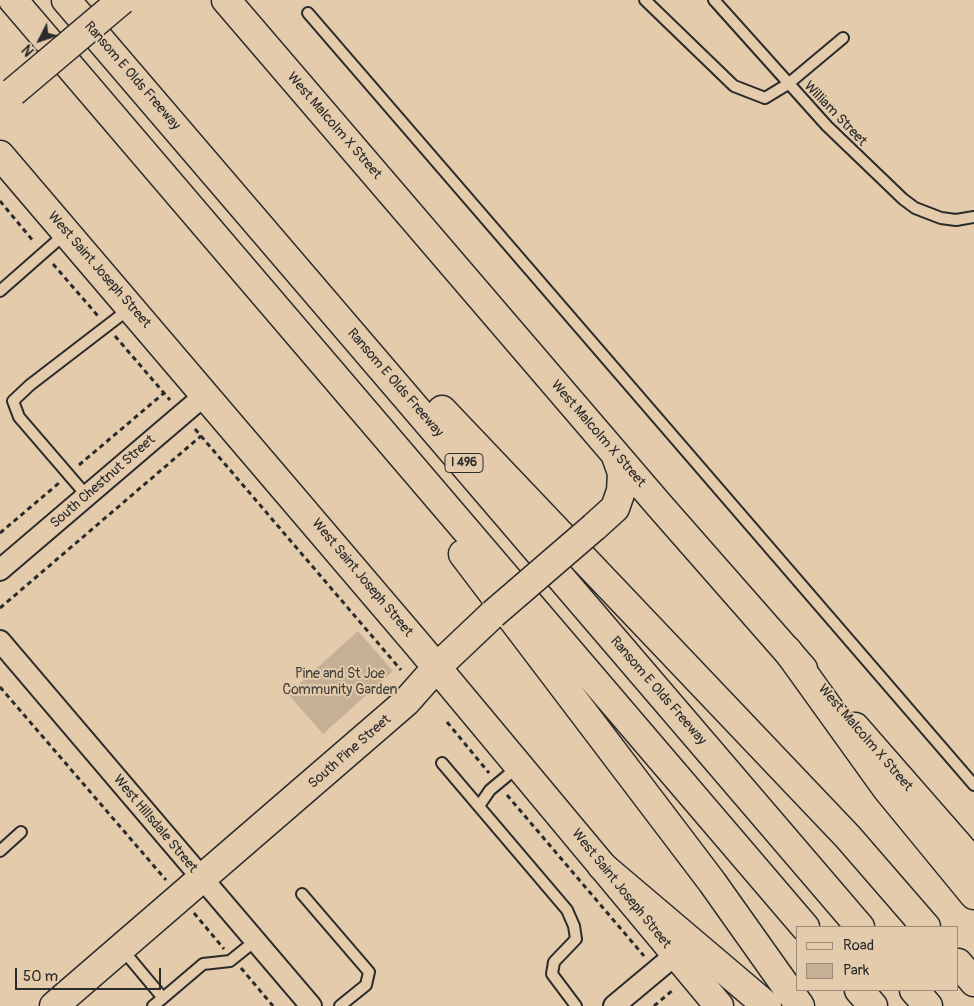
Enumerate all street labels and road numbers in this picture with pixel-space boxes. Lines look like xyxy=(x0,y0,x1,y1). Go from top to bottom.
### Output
street label: Ransom E Olds Freeway xyxy=(80,18,184,134)
street label: West Malcolm X Street xyxy=(283,69,385,183)
street label: William Street xyxy=(800,78,870,150)
street label: West Saint Joseph Street xyxy=(44,208,154,332)
street label: Ransom E Olds Freeway xyxy=(343,325,447,441)
street label: West Malcolm X Street xyxy=(547,377,649,491)
street label: South Chestnut Street xyxy=(47,432,159,532)
road number: I 496 xyxy=(445,453,483,472)
street label: West Saint Joseph Street xyxy=(308,516,416,640)
street label: Ransom E Olds Freeway xyxy=(606,633,710,749)
street label: West Malcolm X Street xyxy=(814,681,916,795)
street label: South Pine Street xyxy=(305,712,395,792)
street label: West Hillsdale Street xyxy=(109,772,201,876)
street label: West Saint Joseph Street xyxy=(568,826,674,952)

